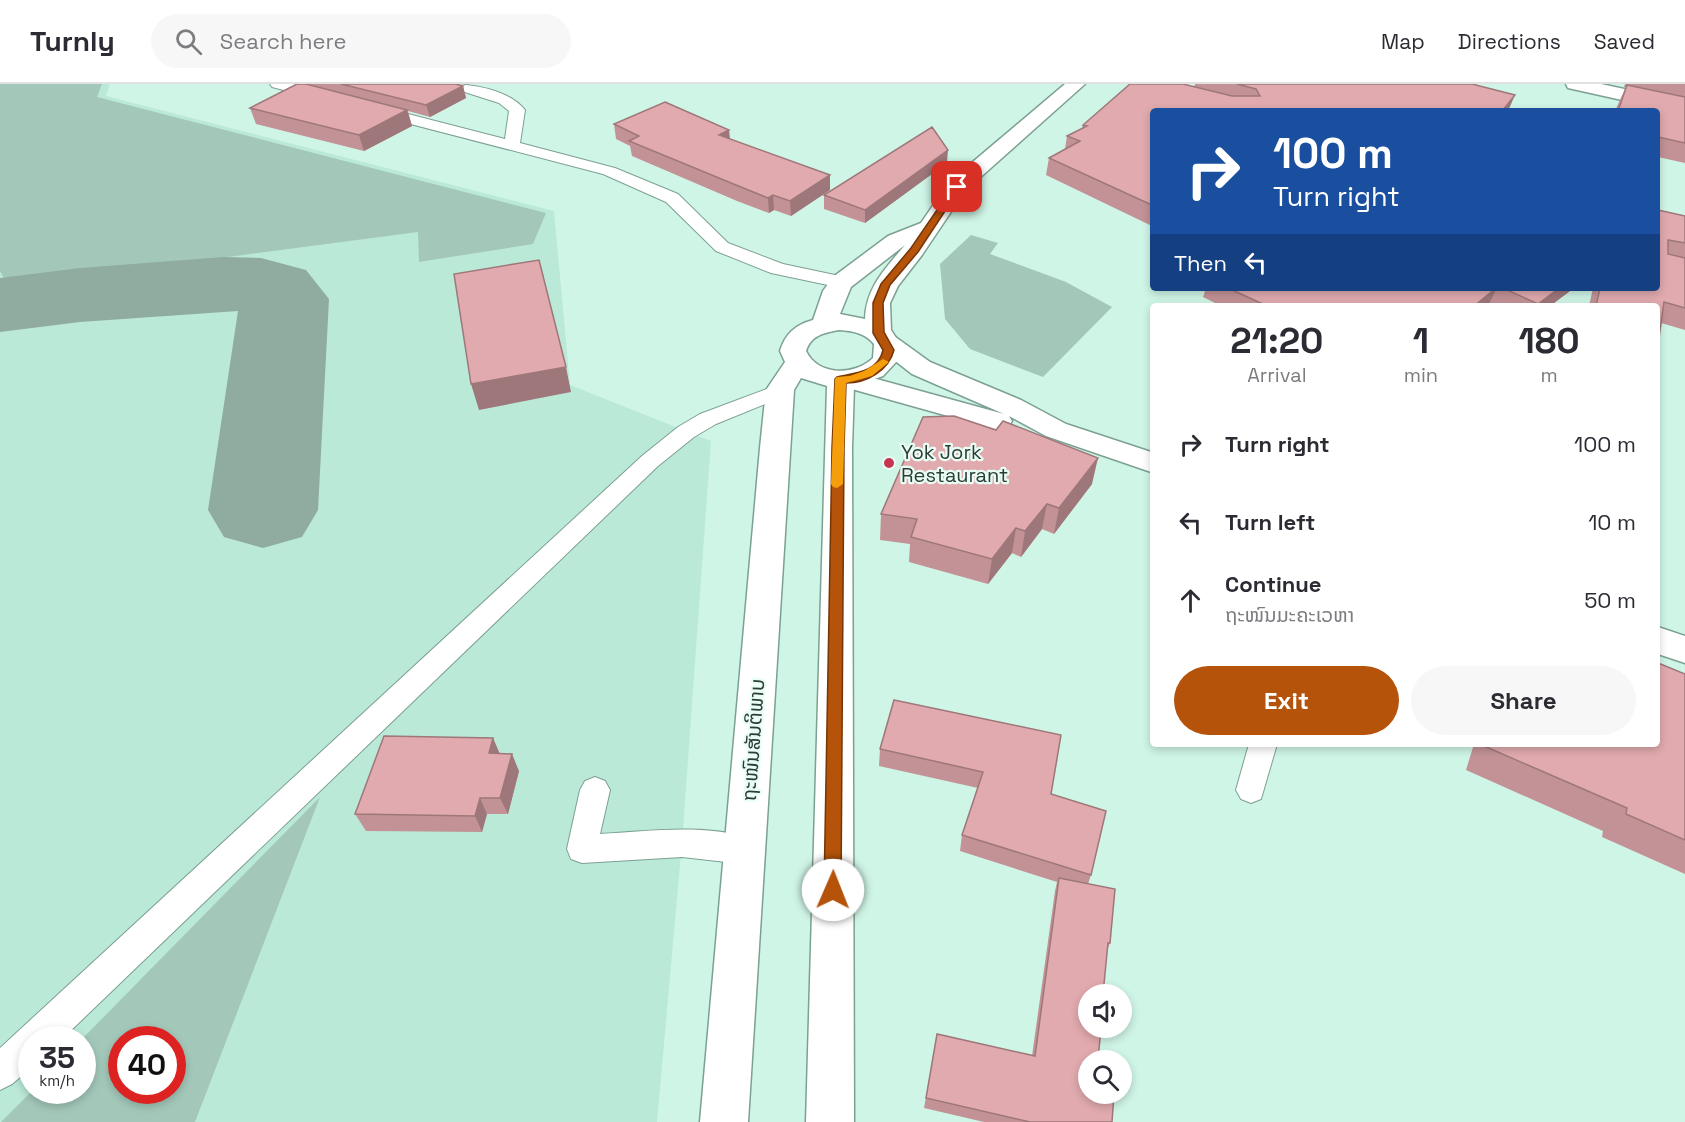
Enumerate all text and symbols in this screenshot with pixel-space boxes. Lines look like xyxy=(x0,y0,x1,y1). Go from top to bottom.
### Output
search box xyxy=(151,14,571,68)
text: Turnly xyxy=(30,23,115,59)
icon: search xyxy=(172,25,205,58)
text: Search here xyxy=(220,27,347,55)
text: Map xyxy=(1381,28,1425,55)
text: Directions xyxy=(1458,28,1561,55)
text: Saved xyxy=(1594,28,1655,55)
text: 100 m xyxy=(1273,127,1393,180)
icon: right xyxy=(1174,132,1252,210)
pin xyxy=(931,161,982,212)
icon: arrive xyxy=(940,170,973,203)
text: Turn right xyxy=(1273,179,1400,214)
icon: left xyxy=(1239,246,1272,279)
text: Then xyxy=(1174,249,1227,277)
text: 21:20 xyxy=(1230,318,1323,364)
text: 1 xyxy=(1413,318,1429,364)
text: 180 xyxy=(1518,318,1580,364)
text: Arrival xyxy=(1247,362,1307,388)
text: min xyxy=(1404,362,1438,388)
text: m xyxy=(1540,362,1558,388)
icon: right xyxy=(1174,428,1207,461)
text: Turn right xyxy=(1225,430,1330,458)
text: 100 m xyxy=(1574,430,1636,458)
place label: Yok Jork Restaurant xyxy=(901,439,1008,488)
marker: Yok Jork Restaurant xyxy=(882,456,896,470)
icon: left xyxy=(1174,506,1207,539)
text: Turn left xyxy=(1225,508,1315,536)
text: 10 m xyxy=(1588,508,1636,536)
text: Continue xyxy=(1225,570,1321,598)
icon: ahead xyxy=(1174,584,1207,617)
text: 50 m xyxy=(1584,586,1636,614)
text: ຖະໜົນມະຄະເວຫາ xyxy=(1225,602,1354,628)
button: Exit xyxy=(1174,666,1399,735)
button: Share xyxy=(1411,666,1636,735)
street label: ຖະໜົນສັນຕິພາບ xyxy=(736,678,770,802)
position arrow xyxy=(801,858,865,922)
map controls xyxy=(1078,984,1132,1104)
button: sound xyxy=(1078,984,1132,1038)
speed limit sign: 40 xyxy=(108,1026,186,1104)
text: 35 xyxy=(39,1038,75,1077)
button: search xyxy=(1078,1050,1132,1104)
text: km/h xyxy=(39,1071,75,1090)

